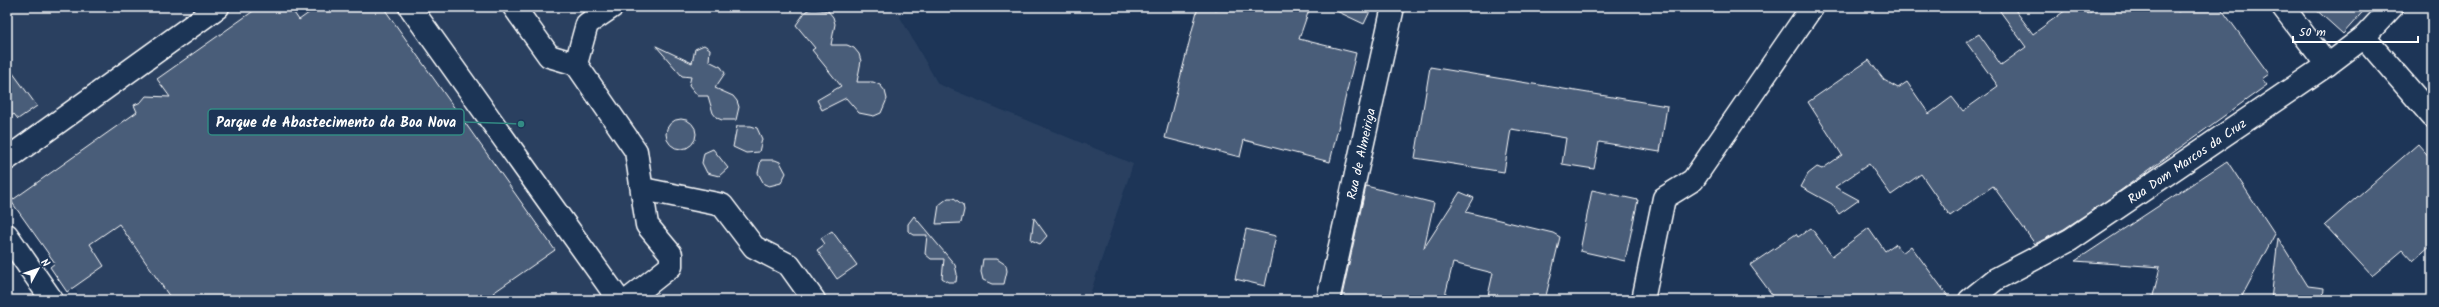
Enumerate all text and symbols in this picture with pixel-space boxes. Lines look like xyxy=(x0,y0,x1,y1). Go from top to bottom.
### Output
scale bar xyxy=(2293,18,2418,44)
text: 50 m xyxy=(2299,23,2326,42)
street label: Rua de Almeiriga xyxy=(1342,106,1382,202)
callout: Parque de Abastecimento da Boa Nova xyxy=(208,109,464,135)
text: Parque de Abastecimento da Boa Nova xyxy=(216,112,456,134)
street label: Rua Dom Marcos da Cruz xyxy=(2124,114,2251,210)
north arrow xyxy=(18,249,58,289)
text: N xyxy=(36,255,54,272)

